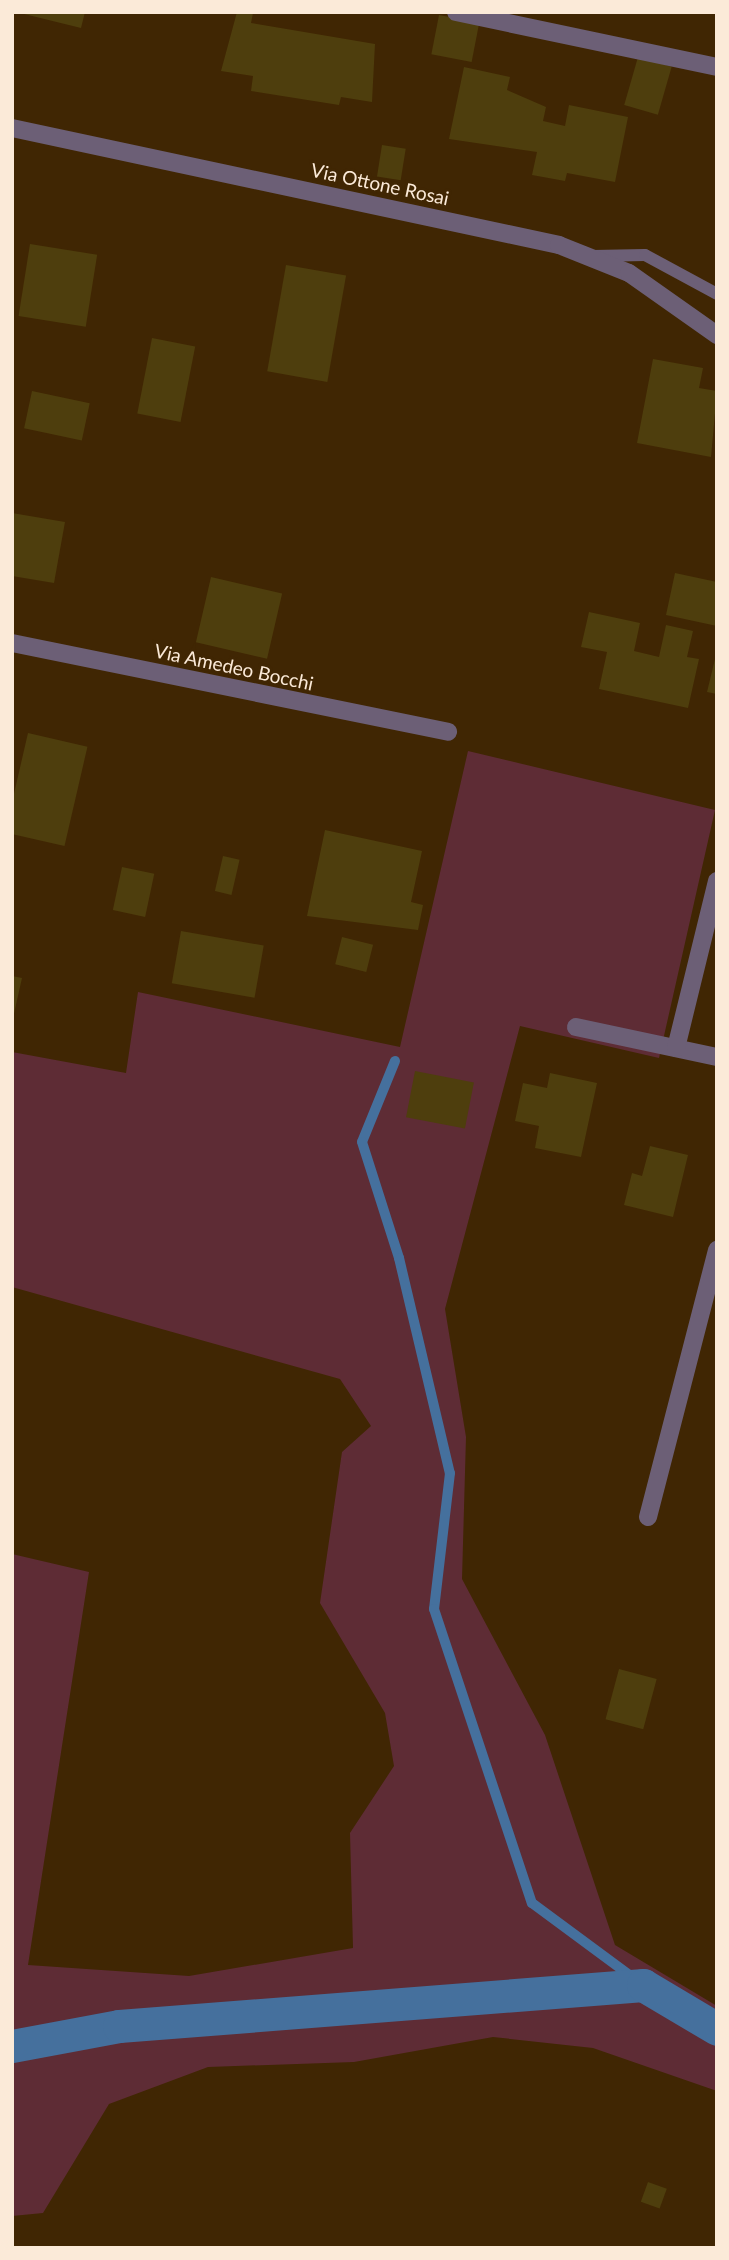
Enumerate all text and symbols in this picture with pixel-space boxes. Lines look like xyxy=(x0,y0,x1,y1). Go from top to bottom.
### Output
street label: Via Ottone Rosai xyxy=(309,158,451,210)
street label: Via Amedeo Bocchi xyxy=(152,639,316,695)

